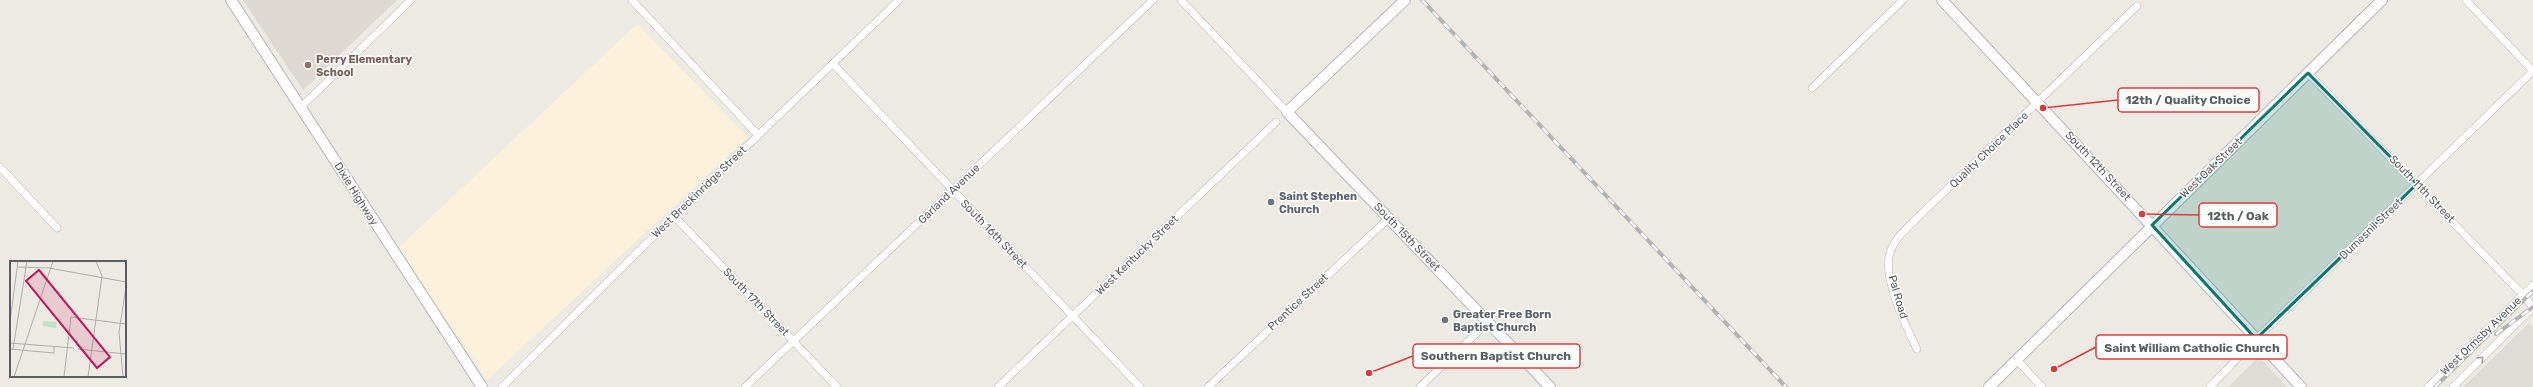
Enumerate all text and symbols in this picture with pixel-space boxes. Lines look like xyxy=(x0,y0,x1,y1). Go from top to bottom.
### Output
place label: Perry Elementary School xyxy=(316,53,412,79)
marker: Perry Elementary School xyxy=(303,60,313,70)
callout: 12th / Quality Choice xyxy=(2118,88,2259,112)
text: 12th / Quality Choice xyxy=(2125,93,2251,107)
street label: Quality Choice Place xyxy=(1947,109,2031,191)
street label: South 12th Street xyxy=(2063,129,2134,204)
street label: West Oak Street xyxy=(2177,135,2245,201)
street label: West Breckinridge Street xyxy=(649,143,750,241)
street label: South 11th Street xyxy=(2387,153,2458,226)
street label: Dixie Highway xyxy=(331,160,381,228)
street label: Garland Avenue xyxy=(915,161,983,227)
place label: Saint Stephen Church xyxy=(1279,190,1357,216)
street label: Dumesnil Street xyxy=(2337,195,2406,262)
street label: South 16th Street xyxy=(958,197,1031,271)
marker: Saint Stephen Church xyxy=(1266,197,1276,207)
street label: South 15th Street xyxy=(1371,200,1443,274)
callout: 12th / Oak xyxy=(2199,203,2277,227)
text: 12th / Oak xyxy=(2207,209,2269,223)
street label: West Kentucky Street xyxy=(1093,212,1181,298)
inset map xyxy=(10,261,126,377)
street label: South 17th Street xyxy=(720,265,792,339)
street label: Prentice Street xyxy=(1265,270,1331,333)
street label: Pal Road xyxy=(1886,274,1910,320)
street label: West Ormsby Avenue xyxy=(2438,294,2524,378)
place label: Greater Free Born Baptist Church xyxy=(1453,308,1551,334)
marker: Greater Free Born Baptist Church xyxy=(1440,315,1450,325)
callout: Saint William Catholic Church xyxy=(2096,335,2287,359)
text: Saint William Catholic Church xyxy=(2104,341,2280,355)
callout: Southern Baptist Church xyxy=(1413,344,1580,368)
text: Southern Baptist Church xyxy=(1421,349,1571,363)
one-way arrow xyxy=(2476,356,2484,364)

